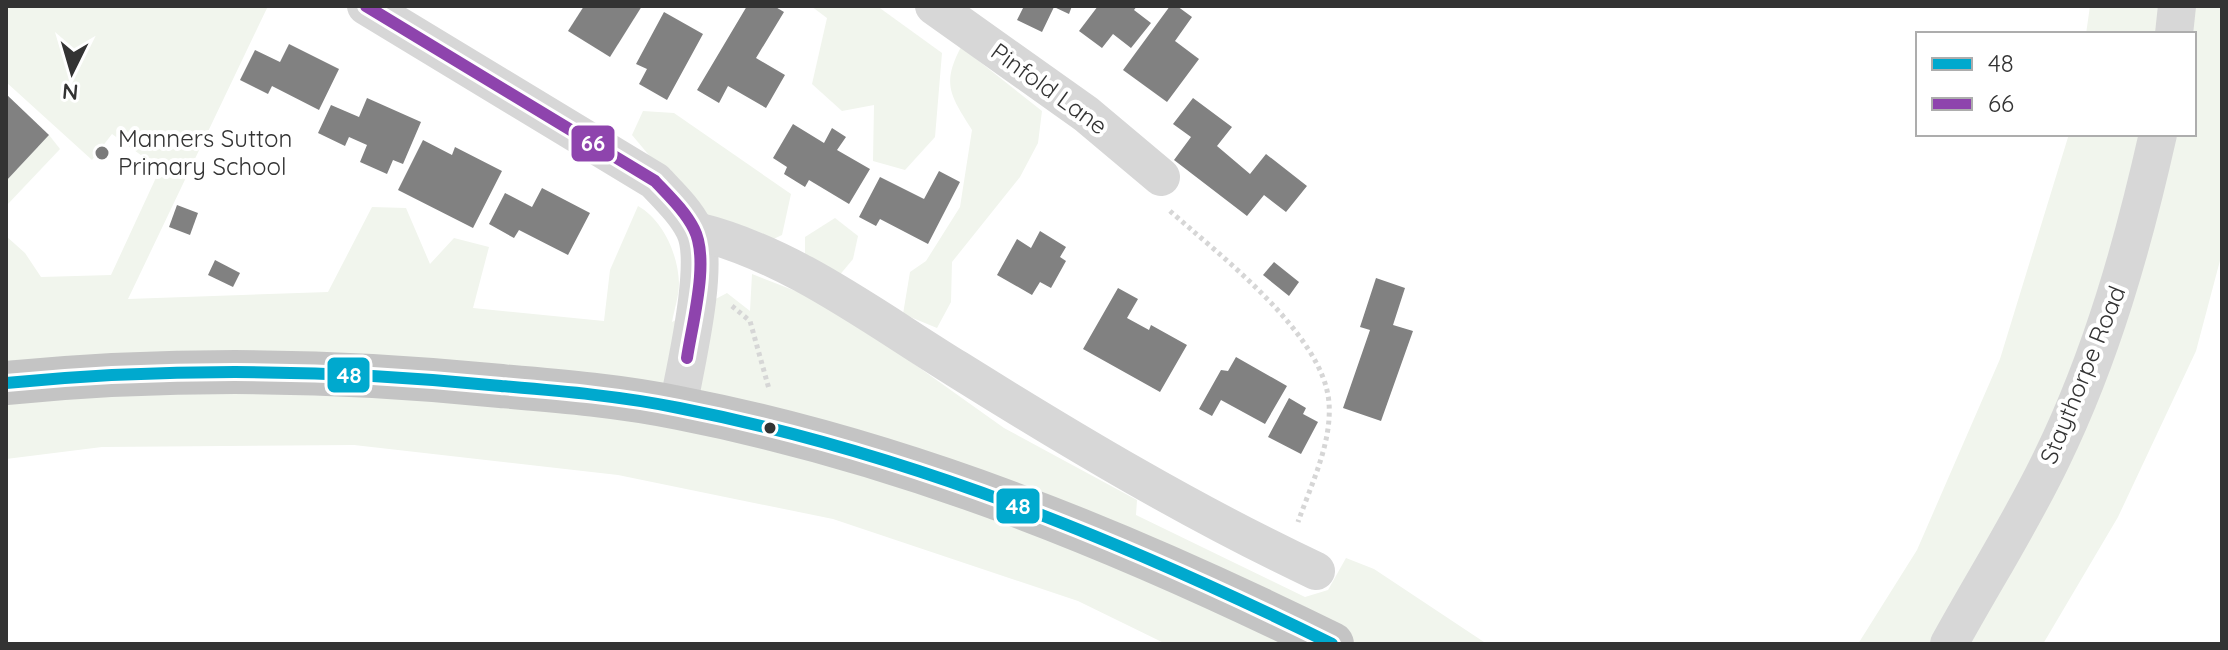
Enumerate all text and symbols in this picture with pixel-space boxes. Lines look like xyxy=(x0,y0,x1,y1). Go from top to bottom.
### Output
north arrow xyxy=(32,32,112,112)
legend xyxy=(1916,32,2196,136)
street label: Pinfold Lane xyxy=(985,36,1114,140)
text: 48 xyxy=(1988,48,2014,78)
text: N xyxy=(61,77,80,107)
text: 66 xyxy=(1988,88,2014,118)
place label: Manners Sutton Primary School xyxy=(118,123,292,181)
line badge: 66 xyxy=(570,124,616,163)
text: 66 xyxy=(581,129,605,157)
marker: Manners Sutton Primary School xyxy=(93,144,111,162)
street label: Staythorpe Road xyxy=(2033,281,2131,468)
line badge: 48 xyxy=(326,356,371,394)
text: 48 xyxy=(337,361,362,389)
unlabelled marker xyxy=(762,420,778,436)
line badge: 48 xyxy=(995,487,1041,525)
text: 48 xyxy=(1006,492,1031,520)

